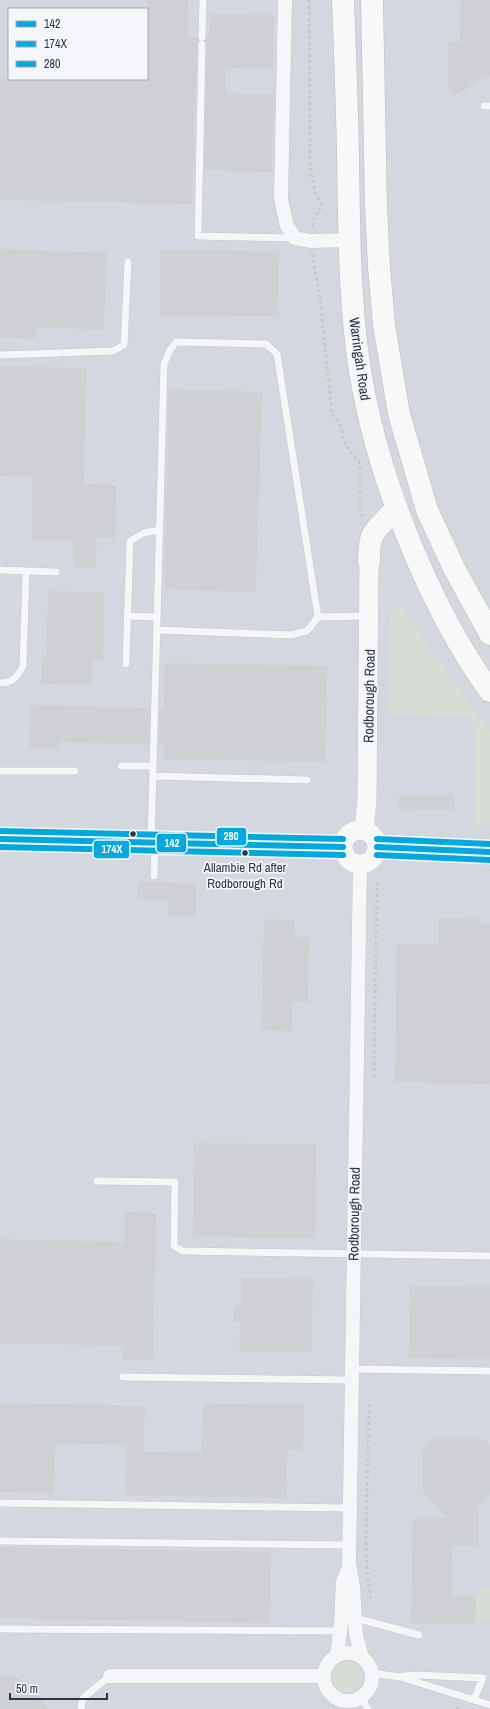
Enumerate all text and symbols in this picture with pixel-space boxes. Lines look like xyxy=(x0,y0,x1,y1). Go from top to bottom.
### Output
legend xyxy=(8,8,148,80)
text: 142 xyxy=(44,16,60,32)
text: 174X xyxy=(44,36,67,52)
text: 280 xyxy=(44,56,60,72)
street label: Warringah Road xyxy=(345,316,375,402)
street label: Rodborough Road xyxy=(359,649,379,743)
line badge: 280 xyxy=(216,827,247,846)
unlabelled marker xyxy=(128,829,138,839)
text: 280 xyxy=(223,829,239,843)
line badge: 142 xyxy=(156,833,187,853)
text: 142 xyxy=(164,836,180,850)
line badge: 174X xyxy=(93,840,130,859)
text: 174X xyxy=(101,842,123,856)
marker: Allambie Rd after Rodborough Rd xyxy=(240,848,250,858)
place label: Allambie Rd after Rodborough Rd xyxy=(203,859,287,892)
street label: Rodborough Road xyxy=(344,1167,364,1261)
scale bar xyxy=(10,1675,107,1701)
text: 50 m xyxy=(16,1681,38,1697)

